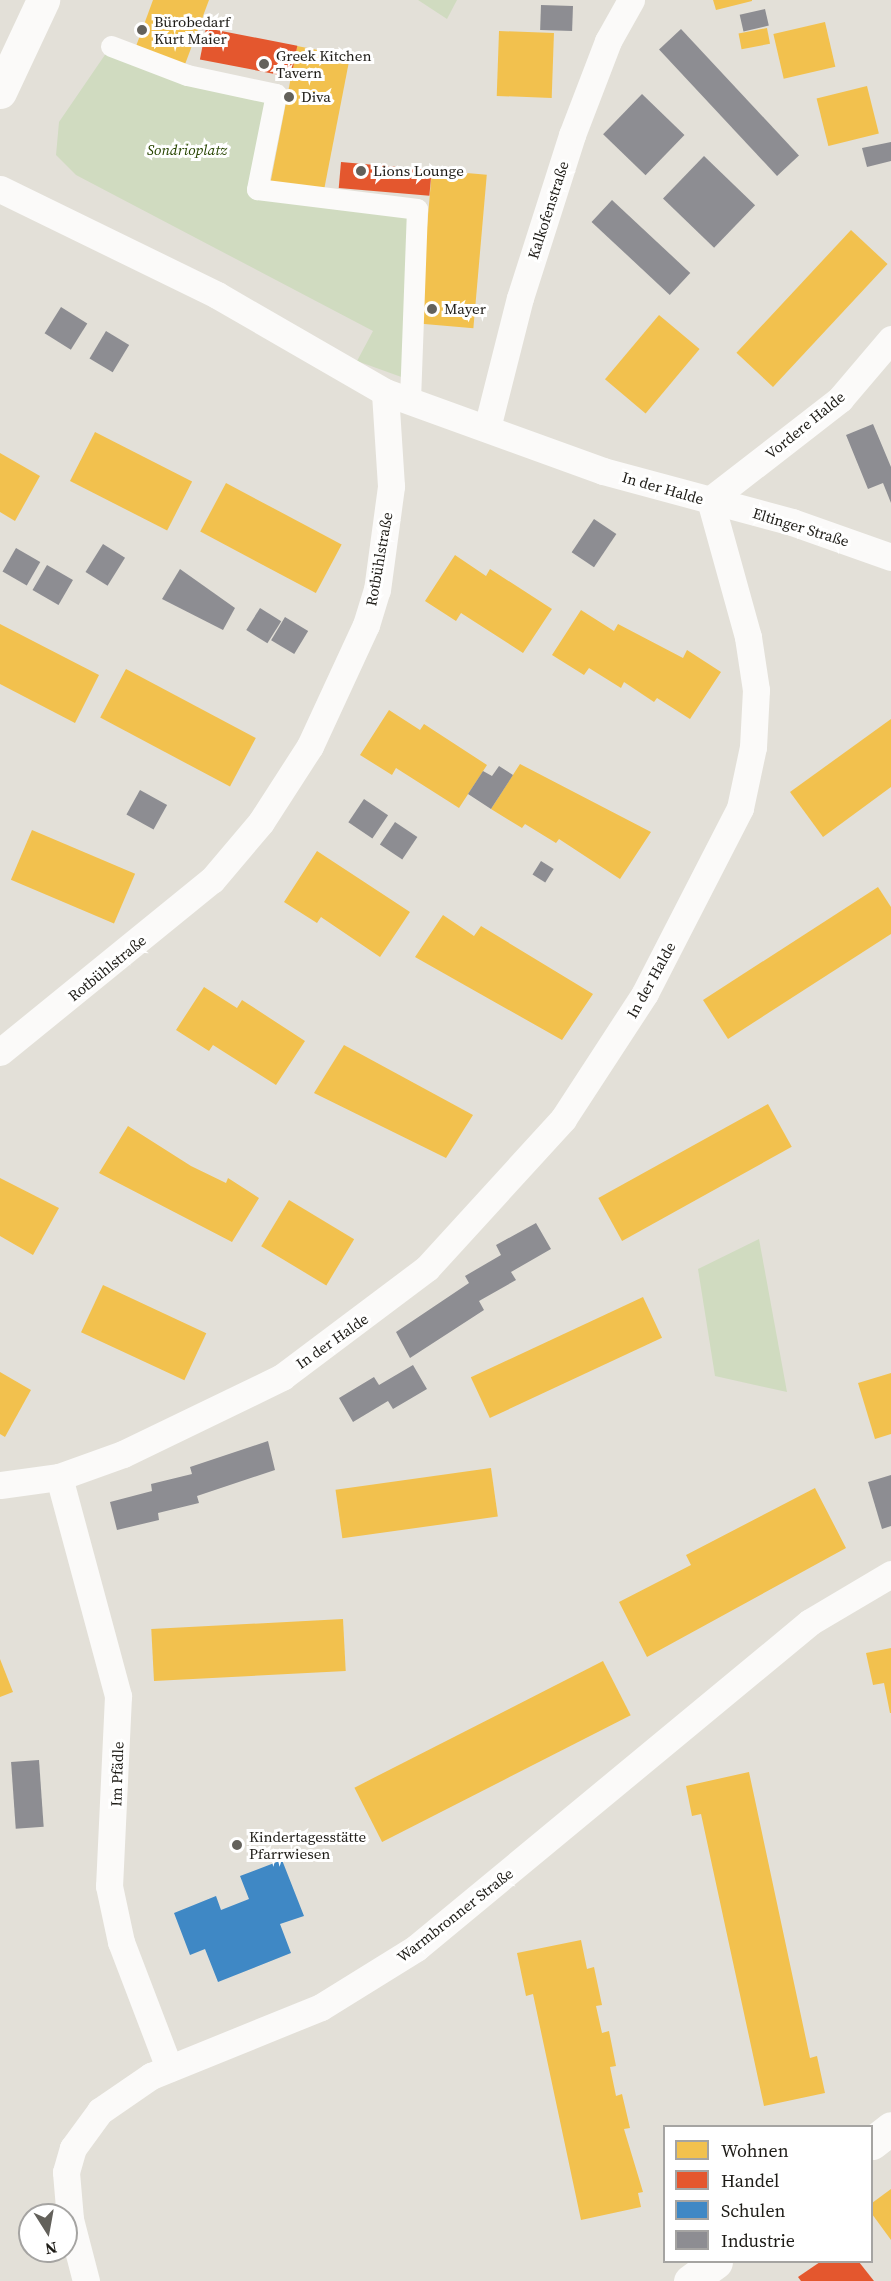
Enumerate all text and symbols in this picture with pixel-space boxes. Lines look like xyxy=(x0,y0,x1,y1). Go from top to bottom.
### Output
place label: Bürobedarf Kurt Maier xyxy=(154,12,230,47)
marker: Bürobedarf Kurt Maier xyxy=(135,23,149,37)
place label: Greek Kitchen Tavern xyxy=(276,46,372,81)
marker: Greek Kitchen Tavern xyxy=(257,57,271,71)
place label: Diva xyxy=(301,88,331,106)
marker: Diva xyxy=(282,90,296,104)
park label: Sondrioplatz xyxy=(147,141,227,159)
street label: Kalkofenstraße xyxy=(524,159,572,261)
place label: Lions Lounge xyxy=(373,162,464,180)
marker: Lions Lounge xyxy=(354,164,368,178)
place label: Mayer xyxy=(444,300,486,318)
marker: Mayer xyxy=(425,302,439,316)
street label: Vordere Halde xyxy=(762,388,848,462)
street label: In der Halde xyxy=(620,468,706,508)
street label: Eltinger Straße xyxy=(751,504,851,550)
street label: Rotbühlstraße xyxy=(362,511,396,607)
street label: Rotbühlstraße xyxy=(64,931,150,1005)
street label: In der Halde xyxy=(623,939,679,1021)
street label: In der Halde xyxy=(292,1310,372,1372)
street label: Im Pfädle xyxy=(107,1741,127,1807)
place label: Kindertagesstätte Pfarrwiesen xyxy=(249,1827,366,1862)
marker: Kindertagesstätte Pfarrwiesen xyxy=(230,1838,244,1852)
street label: Warmbronner Straße xyxy=(393,1864,517,1966)
legend xyxy=(663,2125,873,2263)
text: Wohnen xyxy=(721,2138,789,2163)
text: Handel xyxy=(721,2168,779,2193)
text: Schulen xyxy=(721,2198,785,2223)
north arrow xyxy=(18,2203,78,2263)
text: Industrie xyxy=(721,2228,795,2253)
text: N xyxy=(43,2237,59,2261)

